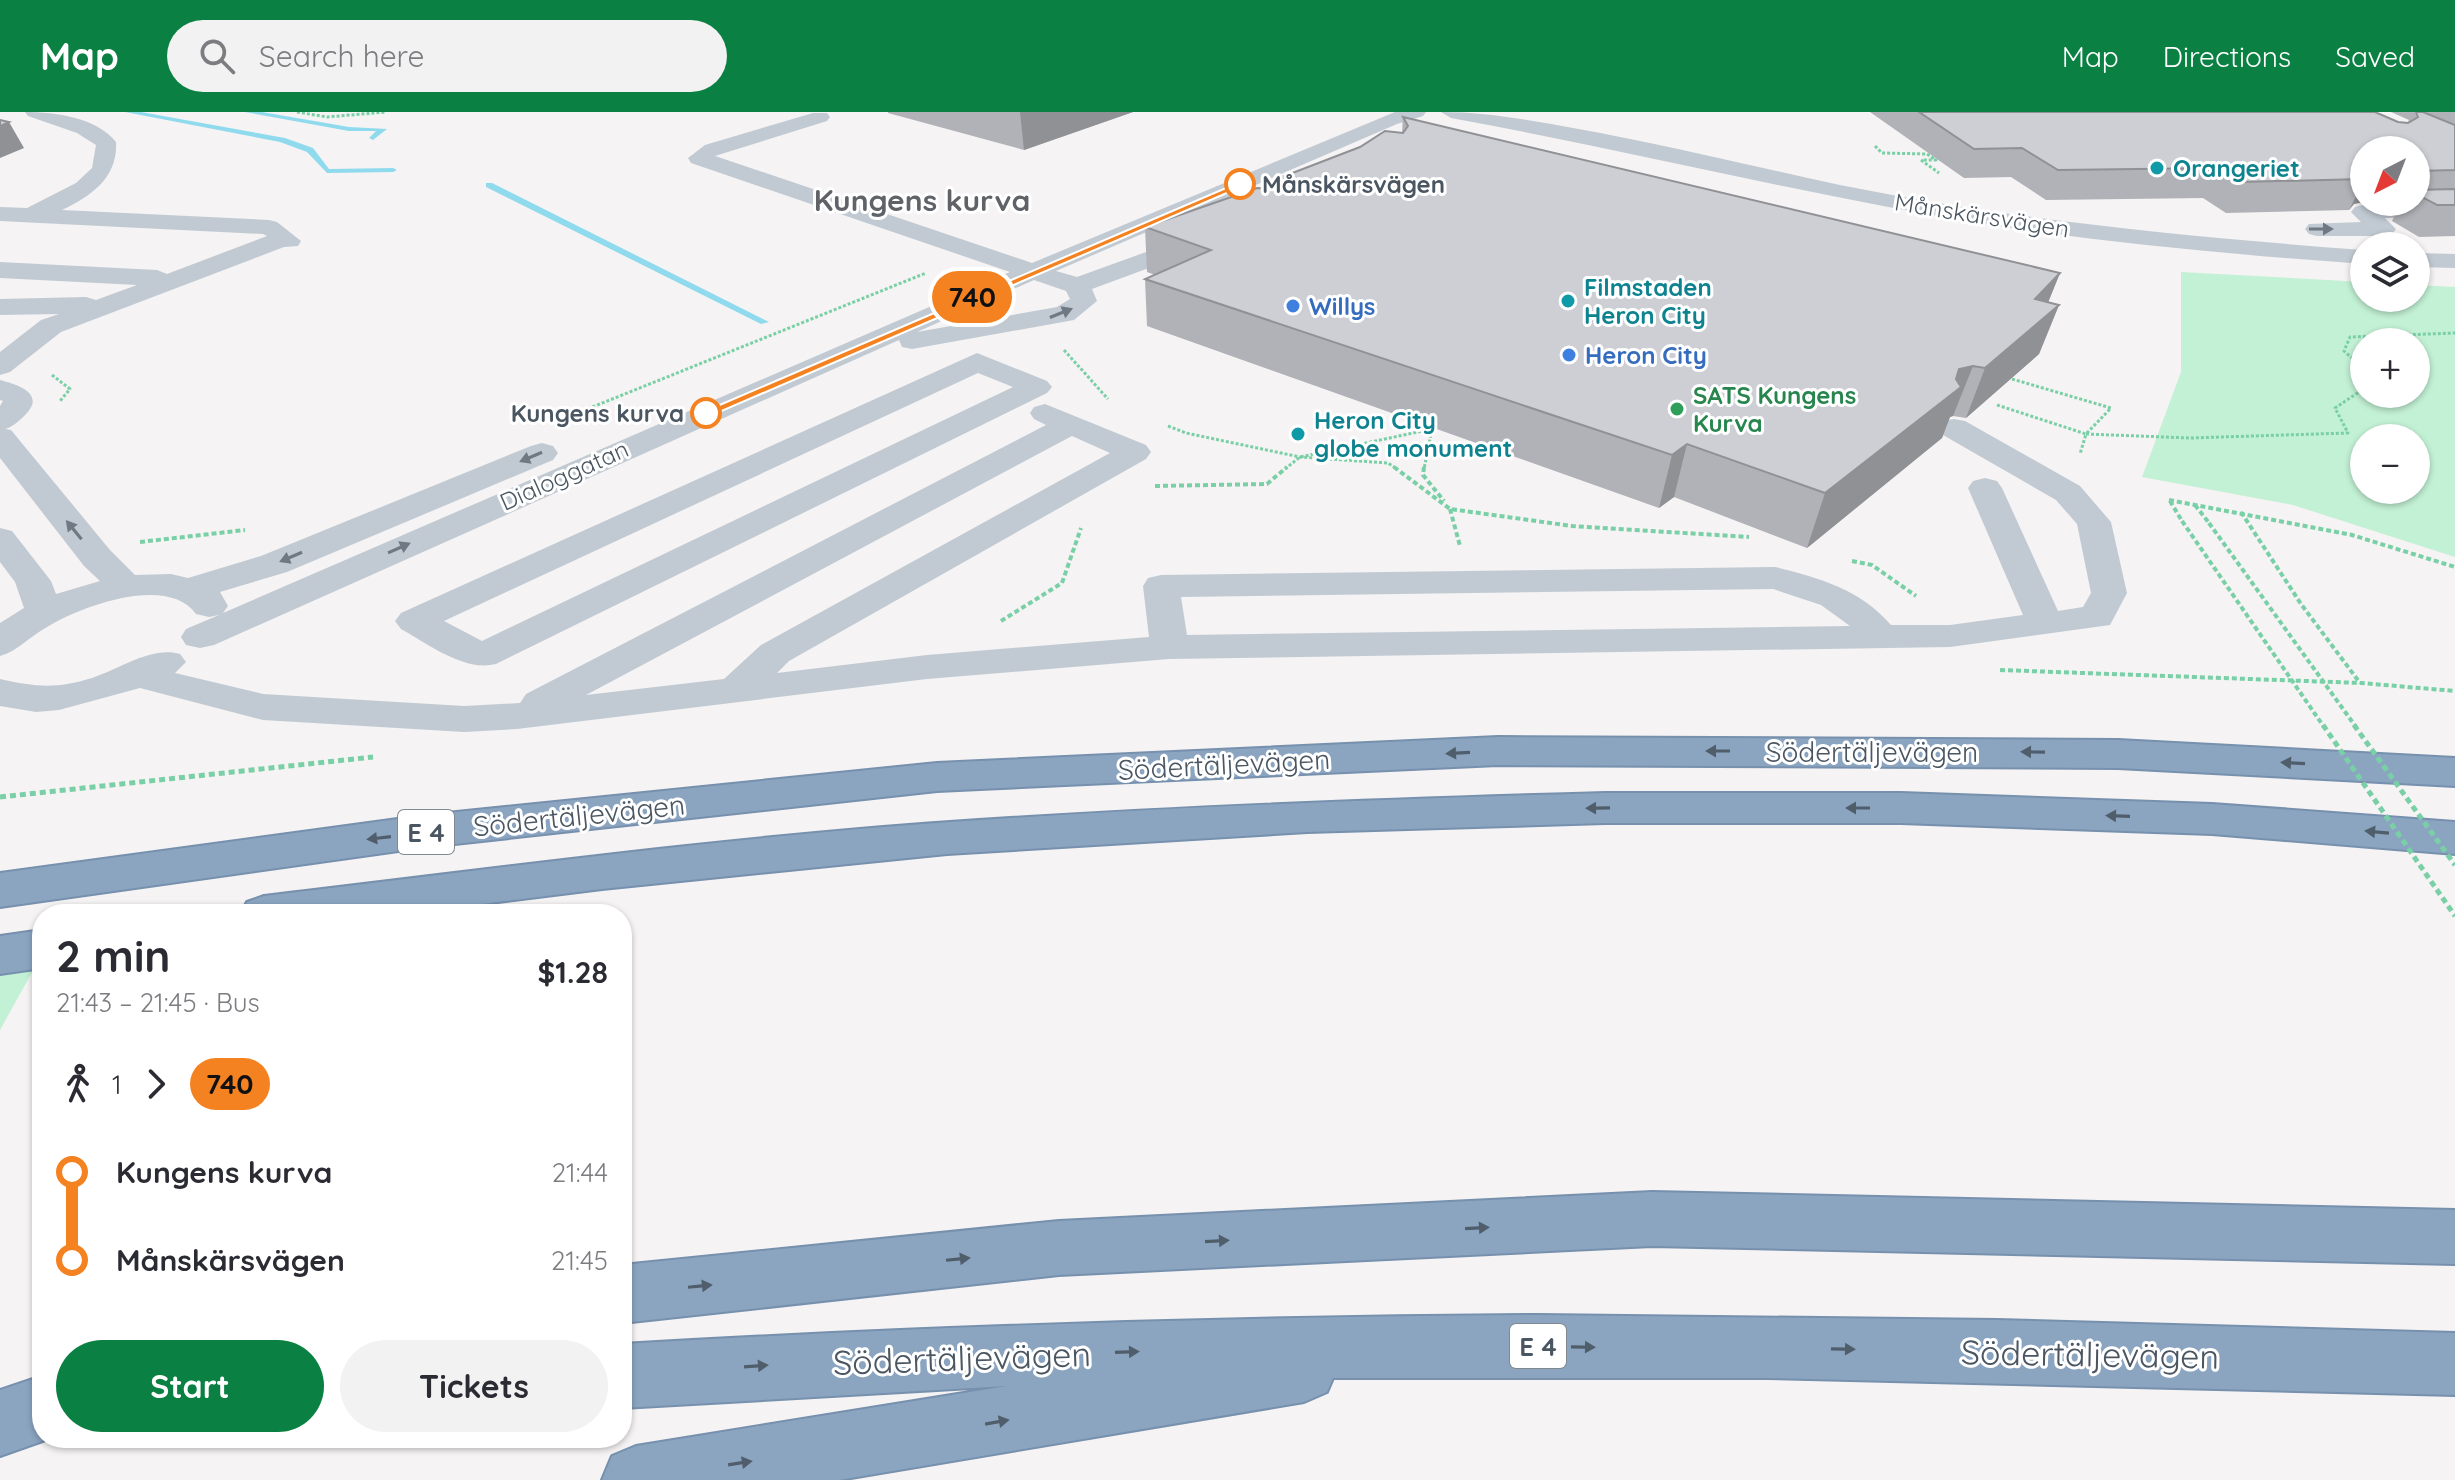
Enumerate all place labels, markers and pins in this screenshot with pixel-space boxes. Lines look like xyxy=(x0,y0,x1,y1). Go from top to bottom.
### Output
place label: Orangeriet xyxy=(2173,153,2300,183)
marker: Orangeriet xyxy=(2148,159,2166,177)
marker: Månskärsvägen xyxy=(1225,169,1255,199)
place label: Månskärsvägen xyxy=(1262,169,1445,199)
place label: Filmstaden Heron City xyxy=(1584,272,1712,330)
place label: Willys xyxy=(1309,291,1375,321)
marker: Filmstaden Heron City xyxy=(1559,292,1577,310)
marker: Willys xyxy=(1284,297,1302,315)
place label: Heron City xyxy=(1585,340,1707,370)
marker: Heron City xyxy=(1560,346,1578,364)
place label: SATS Kungens Kurva xyxy=(1693,380,1856,438)
place label: Kungens kurva xyxy=(511,398,684,428)
marker: Kungens kurva xyxy=(691,398,721,428)
marker: SATS Kungens Kurva xyxy=(1668,400,1686,418)
place label: Heron City globe monument xyxy=(1314,405,1512,463)
marker: Heron City globe monument xyxy=(1289,425,1307,443)

